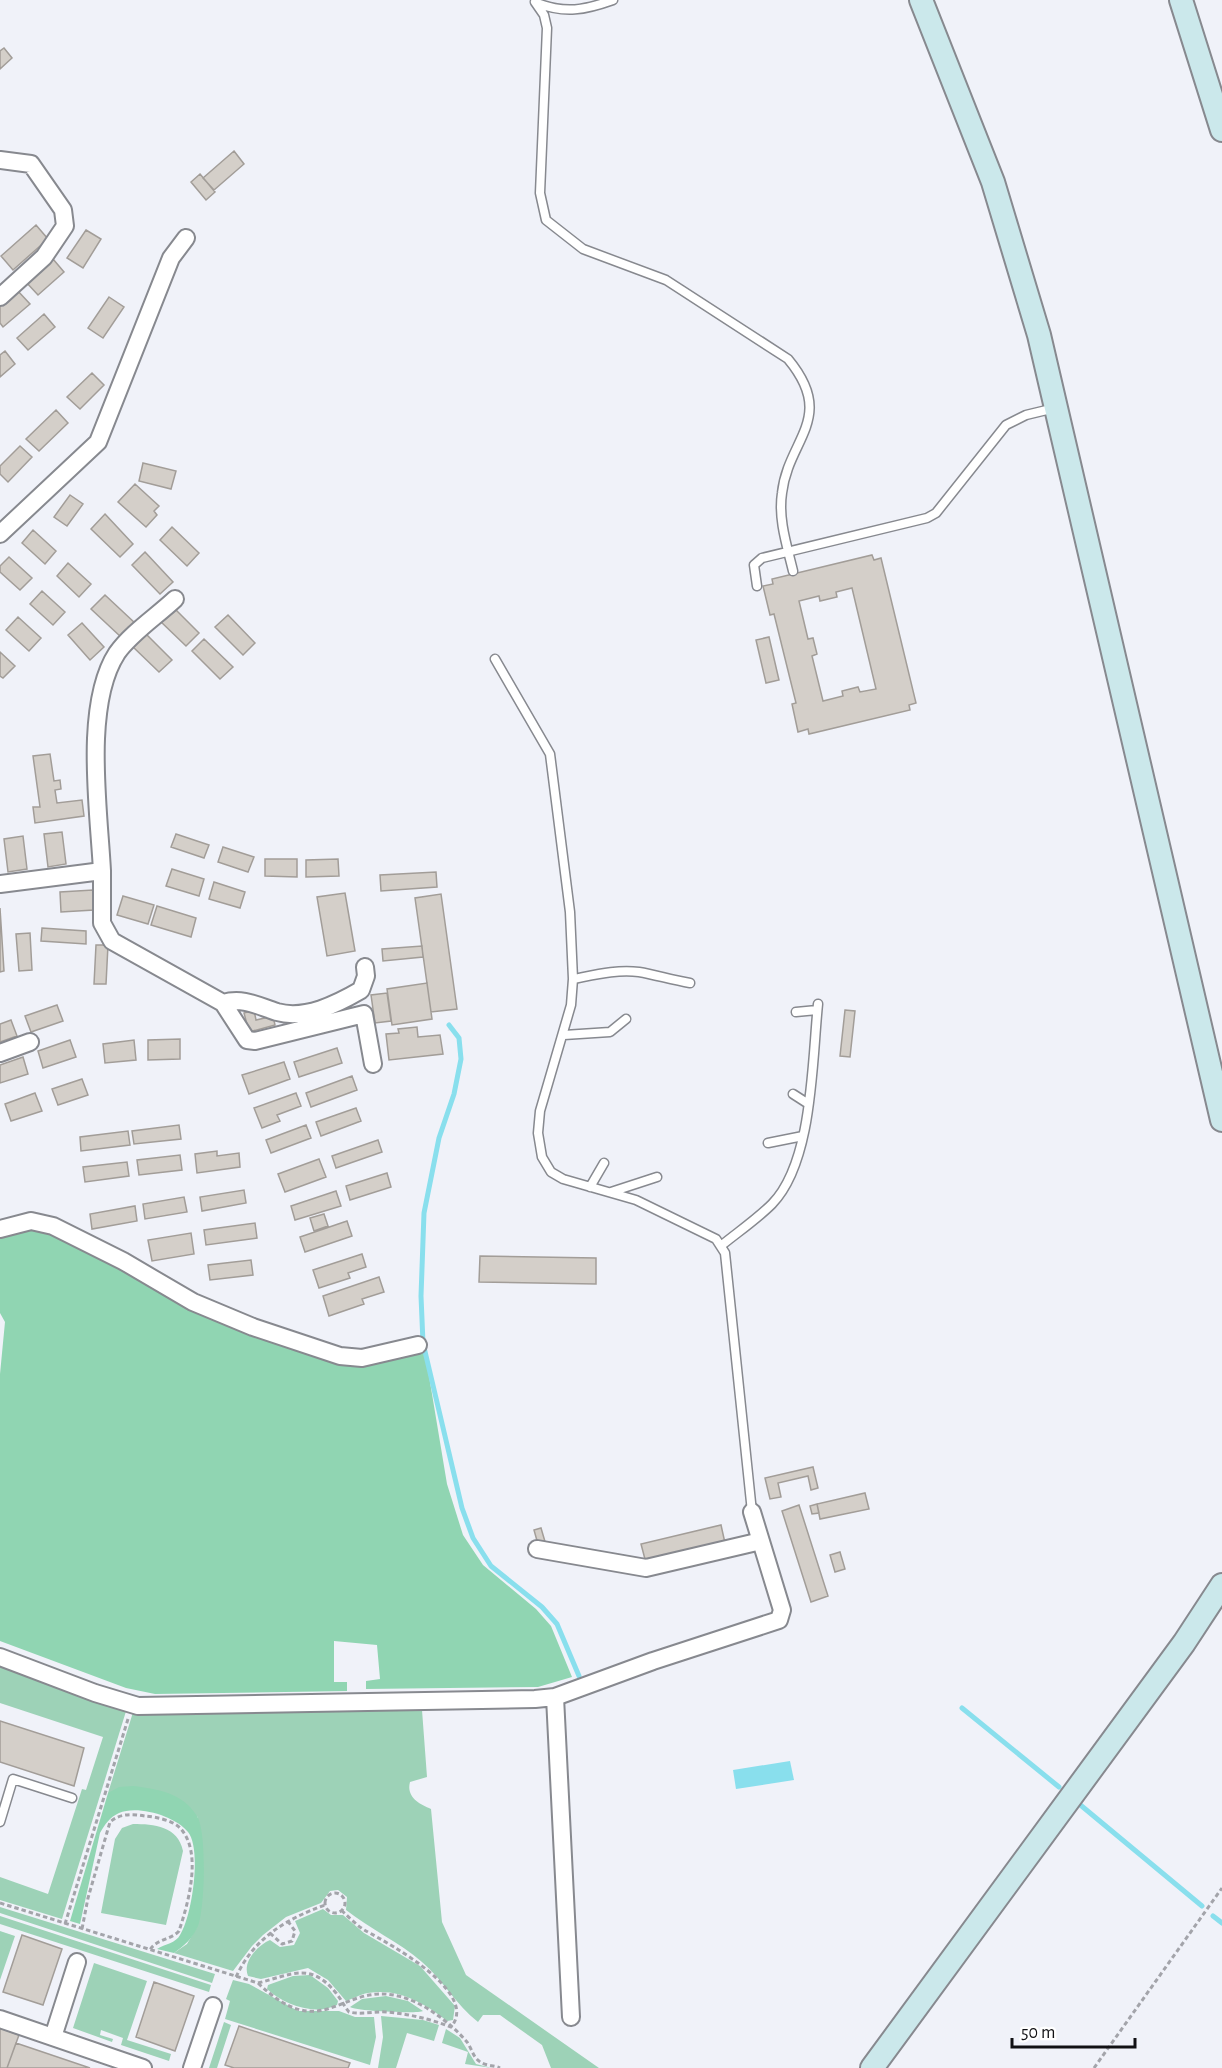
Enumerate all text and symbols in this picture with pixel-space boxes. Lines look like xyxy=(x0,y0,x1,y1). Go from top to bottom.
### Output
scale bar xyxy=(1012,2011,1135,2049)
text: 50 m xyxy=(1021,2024,1055,2042)

